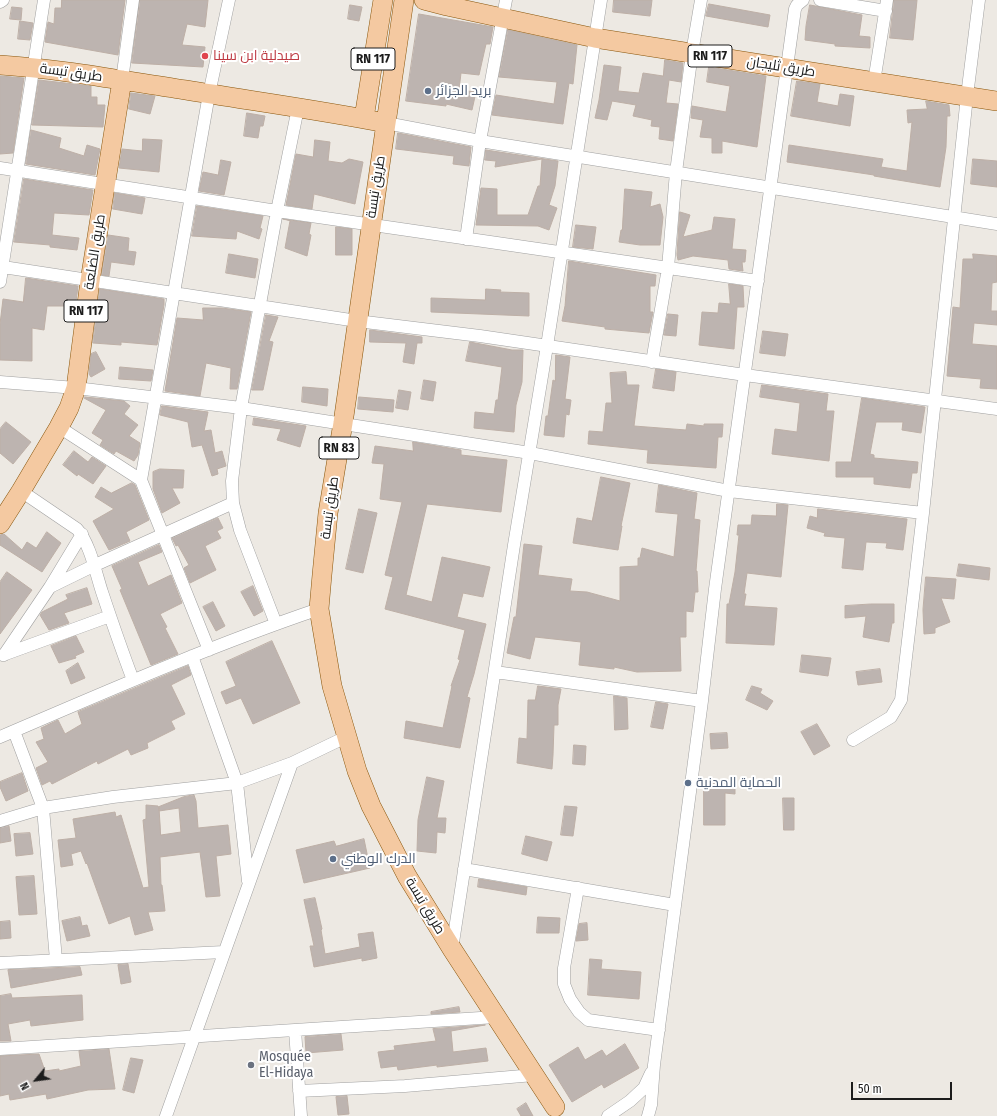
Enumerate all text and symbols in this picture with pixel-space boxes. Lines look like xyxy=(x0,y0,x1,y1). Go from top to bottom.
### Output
road number: RN 117 xyxy=(688,45,732,67)
place label: صيدلية ابن سينا xyxy=(213,48,300,64)
road number: RN 117 xyxy=(351,48,395,70)
marker: صيدلية ابن سينا xyxy=(200,51,210,61)
street label: طريق ثليجان xyxy=(745,53,817,81)
street label: طريق تبسة xyxy=(39,60,103,86)
place label: بريد الجزائر xyxy=(436,83,492,99)
marker: بريد الجزائر xyxy=(423,86,433,96)
street label: طريق تبسة xyxy=(363,154,389,220)
street label: طريق الضلعة xyxy=(81,213,109,291)
road number: RN 117 xyxy=(64,300,108,322)
road number: RN 83 xyxy=(319,437,359,459)
street label: طريق تبسة xyxy=(317,476,343,540)
place label: الحماية المدنية xyxy=(696,775,781,791)
marker: الحماية المدنية xyxy=(683,778,693,788)
place label: الدرك الوطني xyxy=(341,851,416,867)
marker: الدرك الوطني xyxy=(328,854,338,864)
street label: طريق تبسة xyxy=(402,875,448,937)
place label: Mosquée El-Hidaya xyxy=(259,1049,313,1082)
north arrow xyxy=(16,1060,56,1100)
marker: Mosquée El-Hidaya xyxy=(246,1060,256,1070)
scale bar xyxy=(853,1074,954,1100)
text: N xyxy=(18,1080,32,1092)
text: 50 m xyxy=(858,1082,882,1096)

